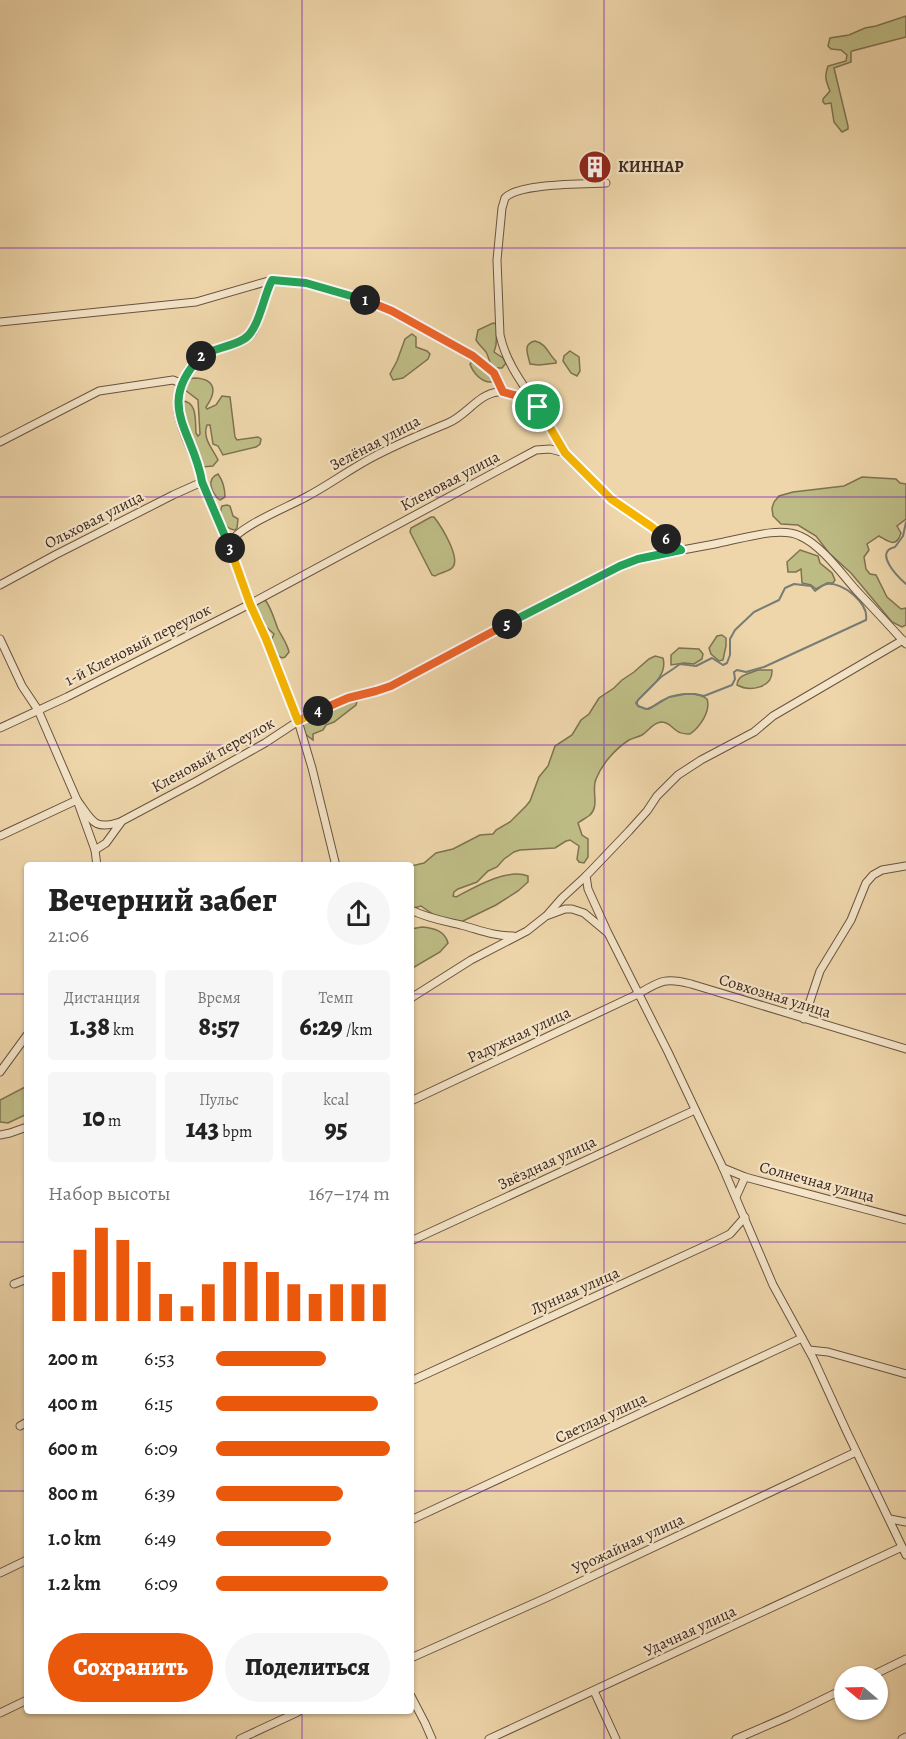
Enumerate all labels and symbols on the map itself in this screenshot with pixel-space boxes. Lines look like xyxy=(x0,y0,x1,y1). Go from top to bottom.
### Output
building icon: КИННАР xyxy=(577,149,613,185)
place label: КИННАР xyxy=(618,156,684,178)
pin: 1 xyxy=(350,285,380,315)
pin: 2 xyxy=(186,341,216,371)
pin xyxy=(512,381,563,432)
street label: Зелёная улица xyxy=(326,410,425,476)
street label: Кленовая улица xyxy=(396,445,504,516)
street label: Ольховая улица xyxy=(41,485,148,554)
pin: 6 xyxy=(651,524,681,554)
pin: 3 xyxy=(215,533,245,563)
street label: 1-й Кленовый переулок xyxy=(61,599,215,691)
pin: 5 xyxy=(492,609,522,639)
pin: 4 xyxy=(303,696,333,726)
street label: Кленовый переулок xyxy=(148,712,278,798)
street label: Совхозная улица xyxy=(716,968,834,1024)
street label: Радужная улица xyxy=(464,1001,575,1069)
street label: Звёздная улица xyxy=(494,1130,600,1195)
street label: Солнечная улица xyxy=(757,1156,878,1208)
street label: Лунная улица xyxy=(527,1261,623,1320)
street label: Светлая улица xyxy=(552,1387,651,1449)
street label: Урожайная улица xyxy=(568,1508,688,1580)
street label: Удачная улица xyxy=(640,1600,740,1662)
north arrow xyxy=(834,1666,888,1720)

